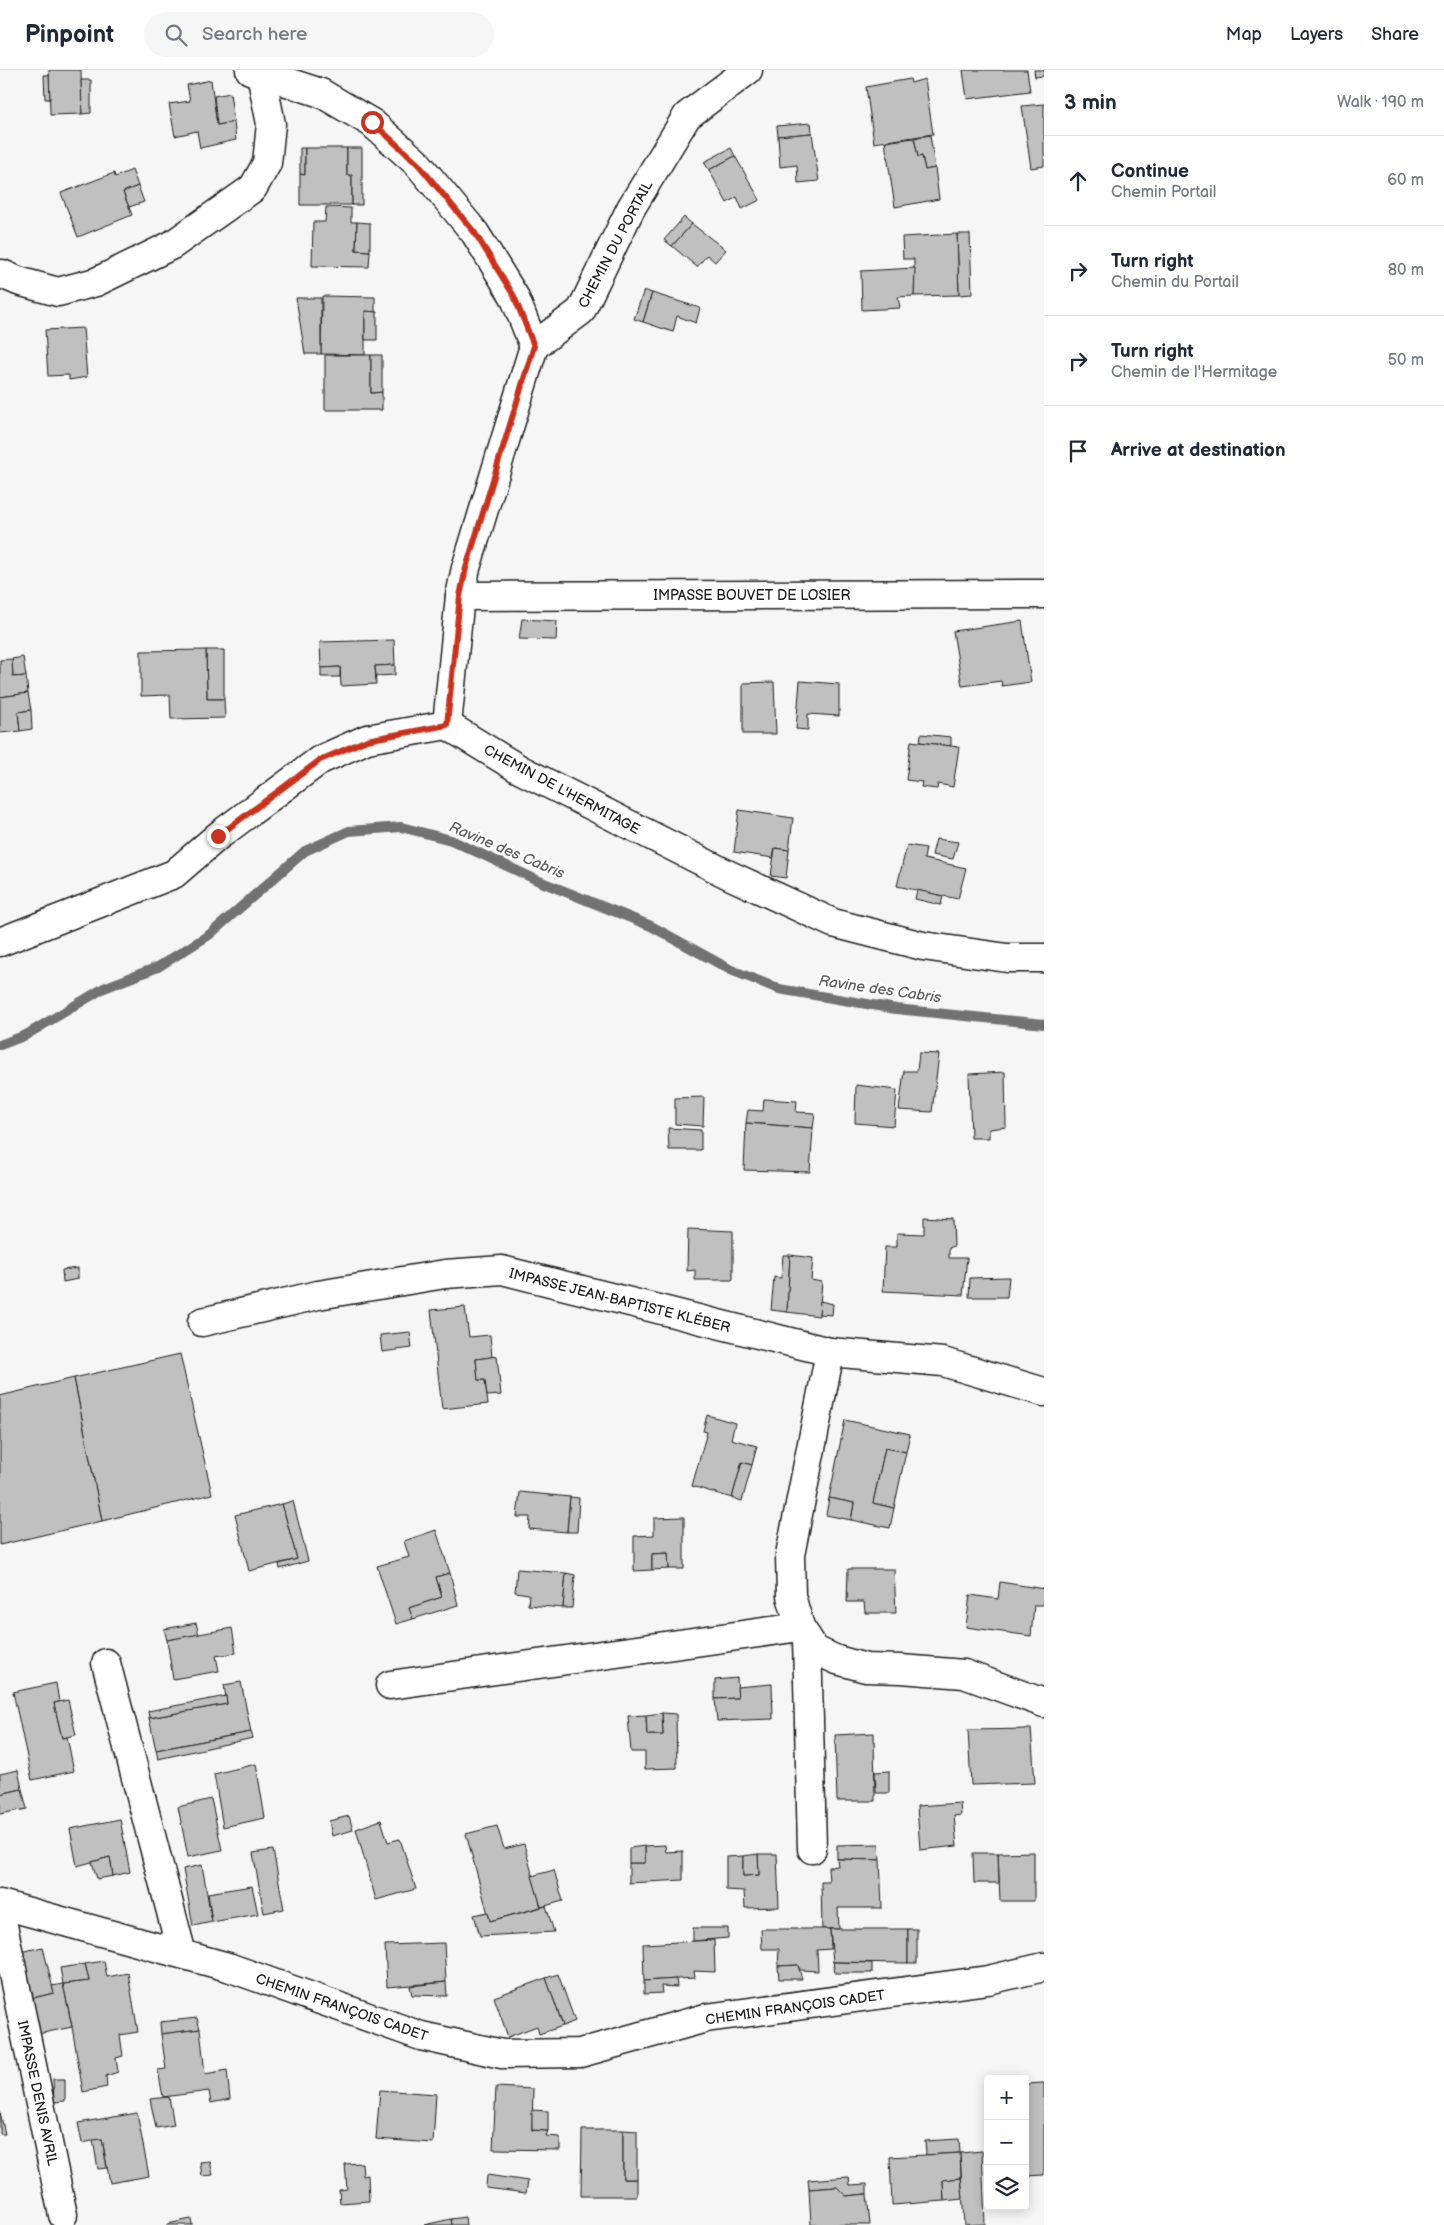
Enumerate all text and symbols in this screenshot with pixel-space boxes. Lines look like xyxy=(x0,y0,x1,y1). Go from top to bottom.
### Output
search box xyxy=(144,12,494,57)
text: Pinpoint xyxy=(25,20,114,49)
icon: search xyxy=(162,21,190,49)
text: Search here xyxy=(202,23,307,46)
text: Map xyxy=(1226,24,1262,45)
text: Layers xyxy=(1290,24,1343,45)
text: Share xyxy=(1371,24,1419,45)
text: 3 min xyxy=(1064,90,1117,115)
text: Walk · 190 m xyxy=(1337,93,1424,112)
route start xyxy=(361,111,384,134)
text: Continue xyxy=(1111,160,1189,183)
icon: ahead xyxy=(1064,167,1092,195)
text: 60 m xyxy=(1387,171,1424,190)
street label: CHEMIN DU PORTAIL xyxy=(575,178,656,311)
text: Chemin Portail xyxy=(1111,183,1216,202)
text: Turn right xyxy=(1111,250,1194,273)
icon: right xyxy=(1064,257,1092,285)
text: 80 m xyxy=(1388,261,1424,280)
text: Chemin du Portail xyxy=(1111,273,1239,292)
text: Turn right xyxy=(1111,340,1194,363)
icon: right xyxy=(1064,347,1092,375)
text: 50 m xyxy=(1388,351,1424,370)
text: Chemin de l'Hermitage xyxy=(1111,363,1277,382)
icon: arrive xyxy=(1064,437,1092,465)
text: Arrive at destination xyxy=(1111,439,1286,462)
street label: IMPASSE BOUVET DE LOSIER xyxy=(654,587,850,604)
street label: CHEMIN DE L'HERMITAGE xyxy=(481,741,643,838)
water label: Ravine des Cabris xyxy=(446,818,568,884)
route end xyxy=(207,825,230,848)
water label: Ravine des Cabris xyxy=(818,972,943,1008)
street label: IMPASSE JEAN-BAPTISTE KLÉBER xyxy=(508,1264,732,1336)
street label: CHEMIN FRANÇOIS CADET xyxy=(253,1970,431,2045)
street label: CHEMIN FRANÇOIS CADET xyxy=(704,1986,886,2029)
street label: IMPASSE DENIS AVRIL xyxy=(14,2019,61,2167)
map controls xyxy=(984,2075,1029,2210)
button: + xyxy=(984,2075,1029,2120)
button: − xyxy=(984,2120,1029,2165)
button: layers xyxy=(984,2165,1029,2210)

